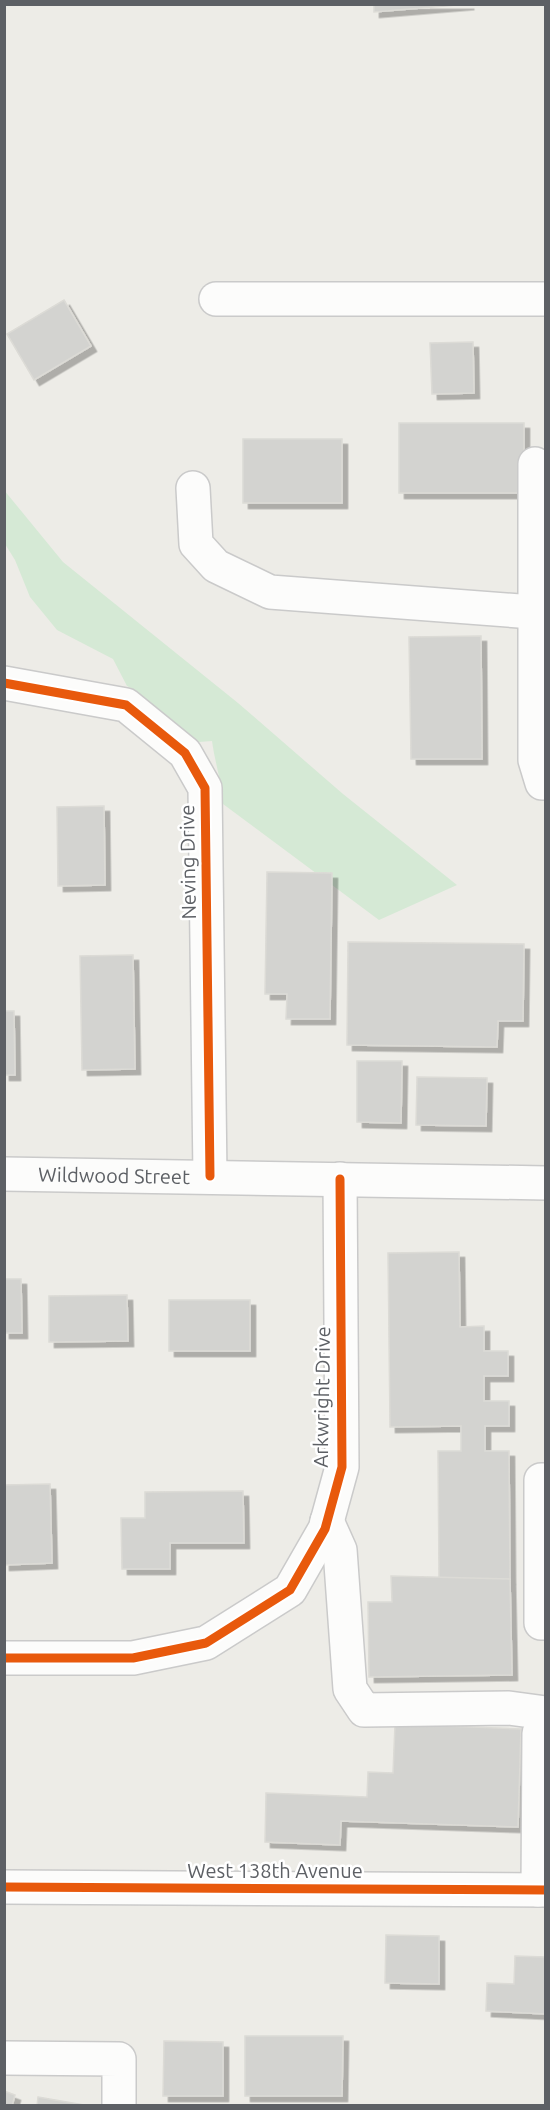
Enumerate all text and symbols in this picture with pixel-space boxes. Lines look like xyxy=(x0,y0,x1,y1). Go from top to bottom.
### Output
street label: Neving Drive xyxy=(175,804,200,920)
street label: Wildwood Street xyxy=(38,1163,190,1188)
street label: Arkwright Drive xyxy=(309,1326,334,1468)
street label: West 138th Avenue xyxy=(187,1859,363,1882)

